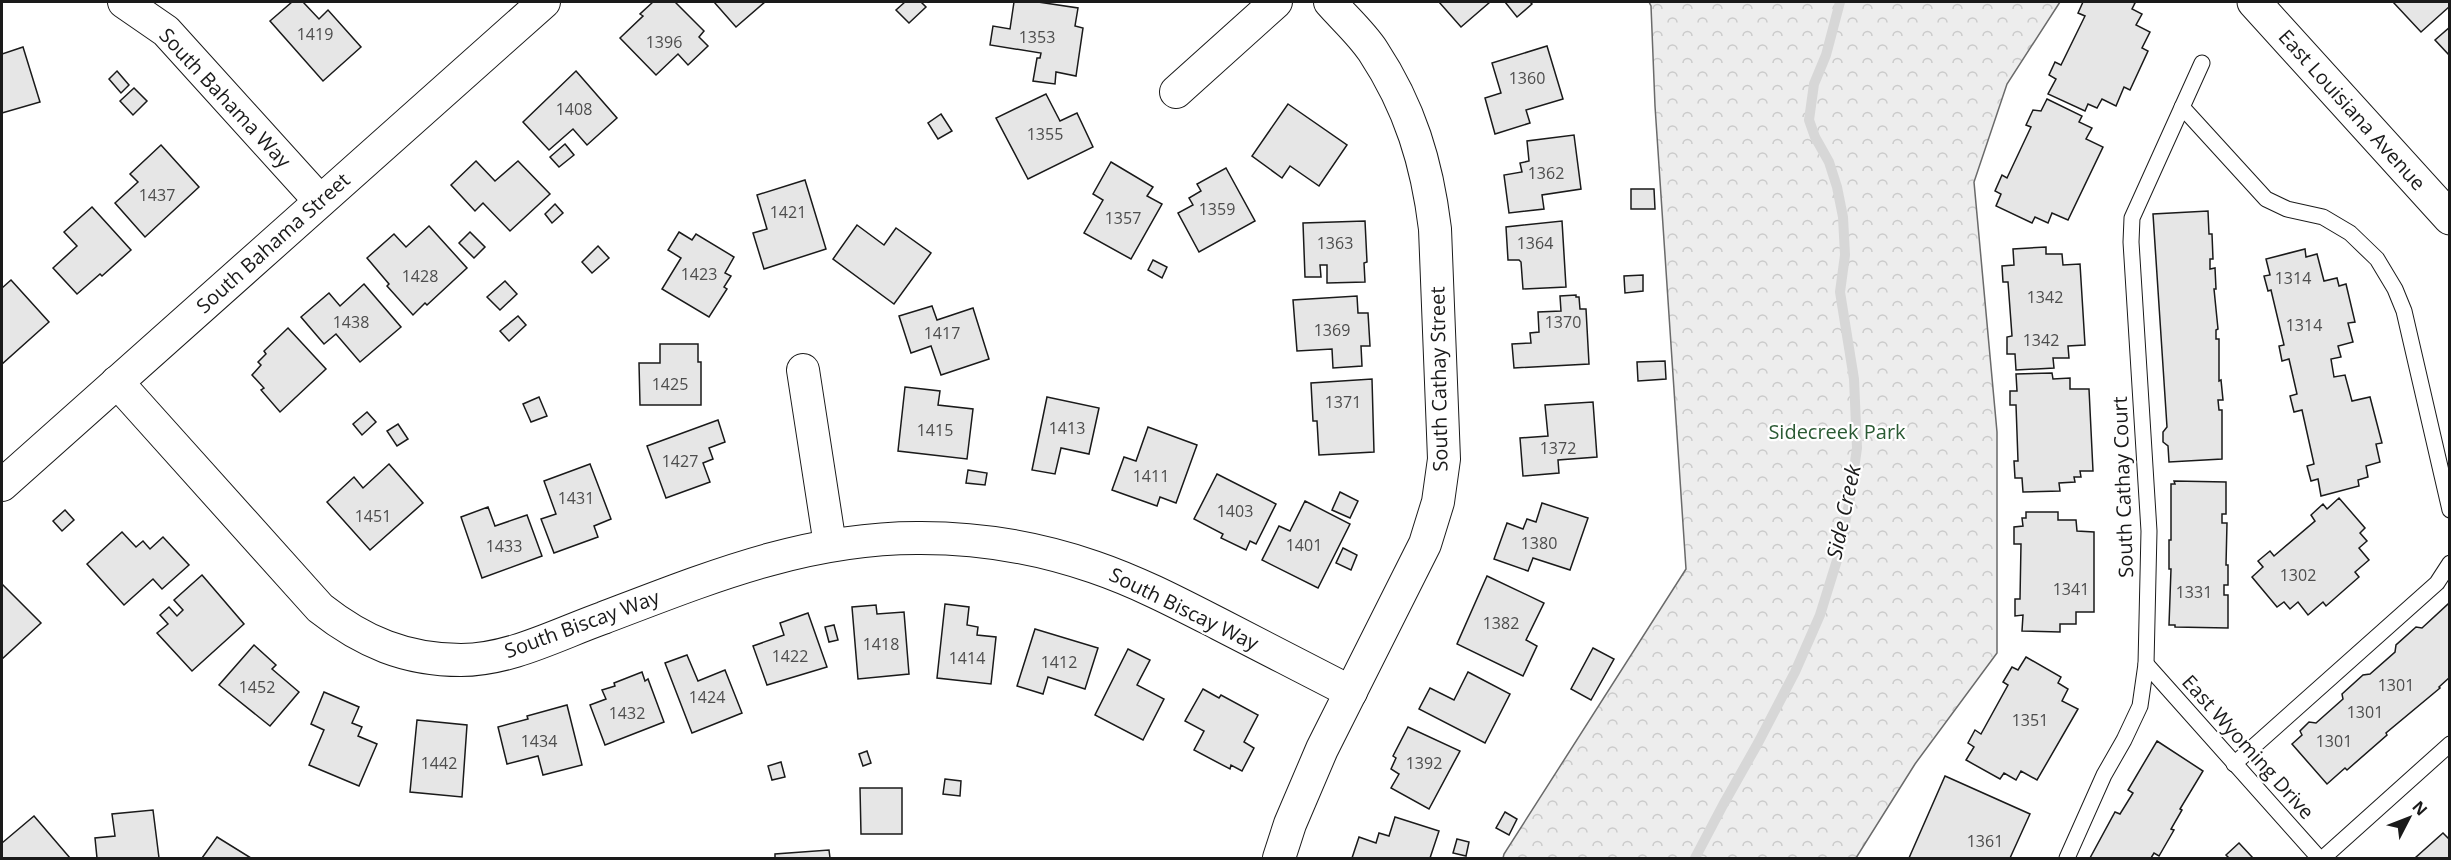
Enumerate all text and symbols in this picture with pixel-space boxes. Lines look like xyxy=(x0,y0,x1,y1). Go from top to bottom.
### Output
street label: South Bahama Way xyxy=(154,22,298,174)
house number: 1419 xyxy=(297,23,333,45)
street label: East Louisiana Avenue xyxy=(2273,23,2432,196)
house number: 1353 xyxy=(1019,26,1055,48)
house number: 1396 xyxy=(646,31,682,53)
house number: 1360 xyxy=(1509,67,1545,89)
house number: 1408 xyxy=(556,98,592,120)
house number: 1355 xyxy=(1027,123,1063,145)
house number: 1362 xyxy=(1528,162,1564,184)
street label: South Bahama Street xyxy=(190,166,355,319)
house number: 1437 xyxy=(139,184,175,206)
house number: 1359 xyxy=(1199,198,1235,220)
house number: 1421 xyxy=(770,201,806,223)
house number: 1357 xyxy=(1105,207,1141,229)
house number: 1363 xyxy=(1317,232,1353,254)
house number: 1364 xyxy=(1517,232,1553,254)
house number: 1423 xyxy=(681,263,717,285)
house number: 1428 xyxy=(402,265,438,287)
house number: 1314 xyxy=(2275,267,2311,289)
street label: South Cathay Street xyxy=(1423,286,1454,472)
house number: 1342 xyxy=(2027,286,2063,308)
house number: 1438 xyxy=(333,311,369,333)
house number: 1370 xyxy=(1545,311,1581,333)
house number: 1314 xyxy=(2286,314,2322,336)
house number: 1369 xyxy=(1314,319,1350,341)
house number: 1417 xyxy=(924,322,960,344)
house number: 1342 xyxy=(2023,329,2059,351)
house number: 1425 xyxy=(652,373,688,395)
house number: 1371 xyxy=(1325,391,1361,413)
street label: South Cathay Court xyxy=(2106,396,2139,578)
house number: 1413 xyxy=(1049,417,1085,439)
park label: Sidecreek Park xyxy=(1768,418,1906,445)
house number: 1415 xyxy=(917,419,953,441)
house number: 1372 xyxy=(1540,437,1576,459)
house number: 1427 xyxy=(662,450,698,472)
water label: Side Creek xyxy=(1819,461,1867,562)
house number: 1411 xyxy=(1133,465,1169,487)
house number: 1431 xyxy=(558,487,594,509)
house number: 1403 xyxy=(1217,500,1253,522)
house number: 1451 xyxy=(355,505,391,527)
house number: 1380 xyxy=(1521,532,1557,554)
house number: 1401 xyxy=(1286,534,1322,556)
house number: 1433 xyxy=(486,535,522,557)
street label: South Biscay Way xyxy=(1105,561,1264,657)
house number: 1302 xyxy=(2280,564,2316,586)
house number: 1341 xyxy=(2053,578,2089,600)
house number: 1331 xyxy=(2176,581,2212,603)
street label: South Biscay Way xyxy=(501,583,664,664)
house number: 1382 xyxy=(1483,612,1519,634)
house number: 1418 xyxy=(863,633,899,655)
house number: 1422 xyxy=(772,645,808,667)
house number: 1414 xyxy=(949,647,985,669)
house number: 1412 xyxy=(1041,651,1077,673)
street label: East Wyoming Drive xyxy=(2176,669,2320,825)
house number: 1301 xyxy=(2378,674,2414,696)
house number: 1452 xyxy=(239,676,275,698)
house number: 1424 xyxy=(689,686,725,708)
house number: 1301 xyxy=(2347,701,2383,723)
house number: 1432 xyxy=(609,702,645,724)
house number: 1351 xyxy=(2012,709,2048,731)
house number: 1434 xyxy=(521,730,557,752)
house number: 1301 xyxy=(2316,730,2352,752)
house number: 1442 xyxy=(421,752,457,774)
house number: 1392 xyxy=(1406,752,1442,774)
north arrow xyxy=(2379,788,2439,848)
text: N xyxy=(2408,796,2433,820)
house number: 1361 xyxy=(1967,830,2003,852)

